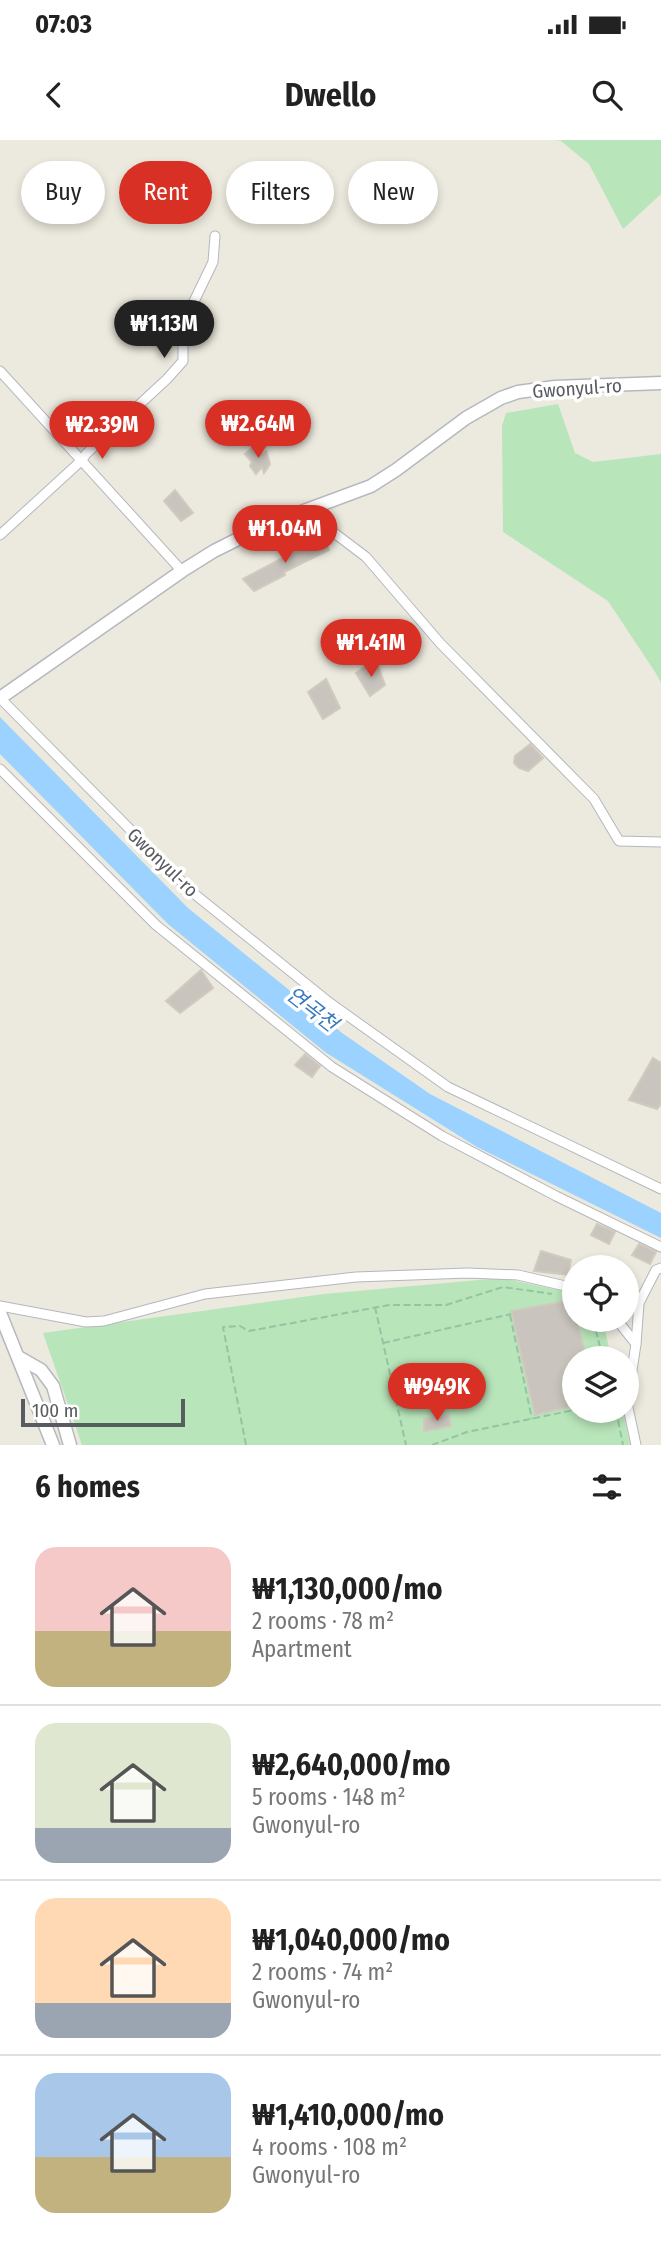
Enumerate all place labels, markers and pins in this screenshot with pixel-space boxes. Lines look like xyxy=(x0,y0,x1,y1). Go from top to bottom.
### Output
pin: ₩1.13M xyxy=(107,300,221,360)
pin: ₩2.64M xyxy=(201,400,315,460)
pin: ₩2.39M xyxy=(45,402,159,461)
pin: ₩1.04M xyxy=(228,506,342,565)
pin: ₩1.41M xyxy=(314,620,428,679)
pin: ₩949K xyxy=(388,1364,486,1423)

